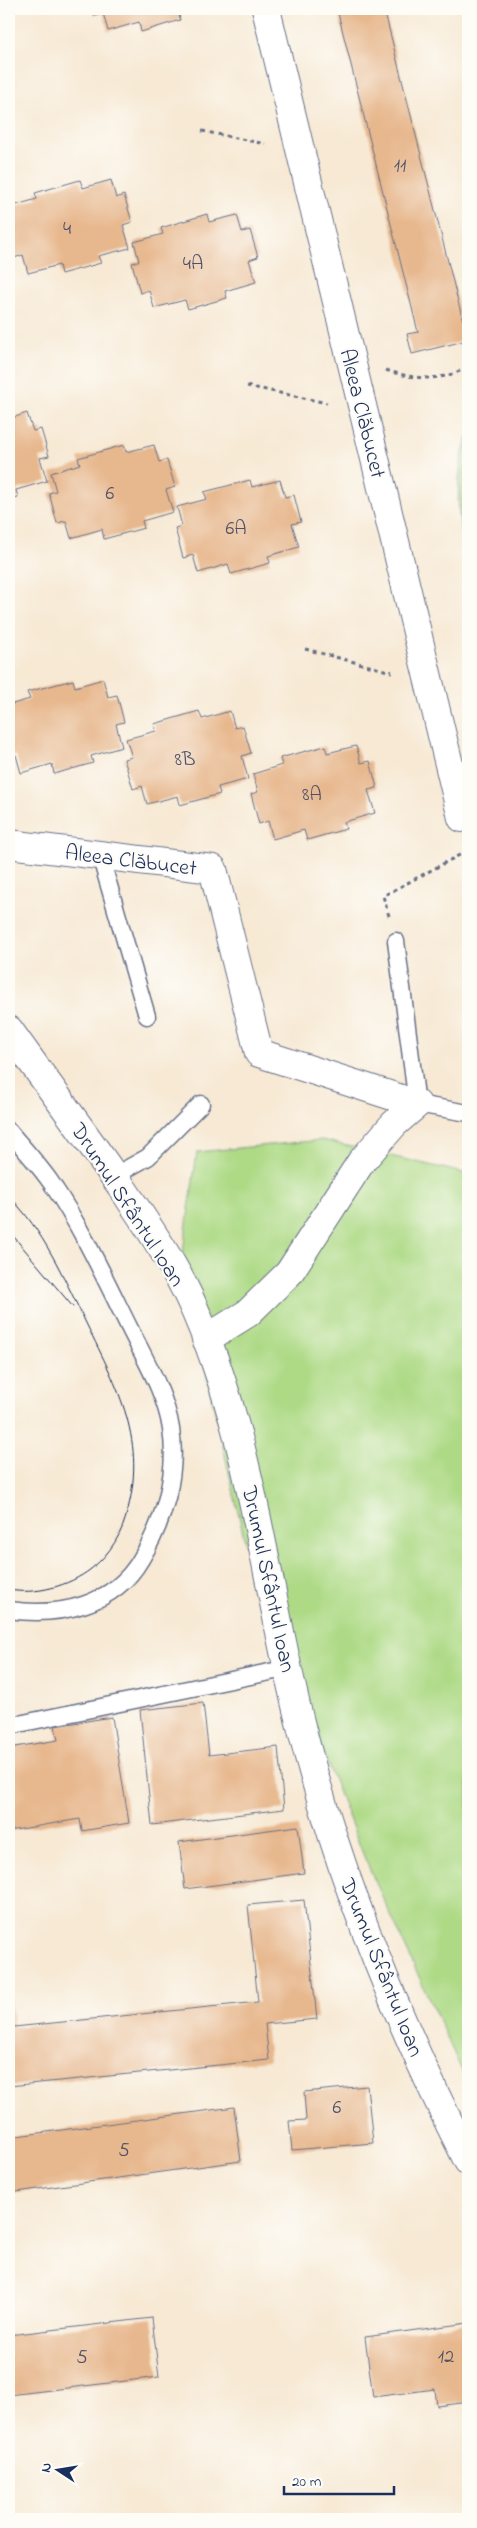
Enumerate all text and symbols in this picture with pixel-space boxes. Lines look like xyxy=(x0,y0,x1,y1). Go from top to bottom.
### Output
house number: 11 xyxy=(394,152,406,181)
house number: 4 xyxy=(63,215,71,244)
house number: 4A xyxy=(183,250,203,279)
street label: Aleea Clăbucet xyxy=(330,346,393,482)
house number: 6 xyxy=(106,480,115,509)
house number: 6A xyxy=(225,515,247,544)
house number: 8B xyxy=(175,746,195,775)
house number: 8A xyxy=(302,781,322,810)
street label: Aleea Clăbucet xyxy=(63,838,199,886)
street label: Drumul Sfântul Ioan xyxy=(61,1116,192,1294)
street label: Drumul Sfântul Ioan xyxy=(231,1483,302,1676)
street label: Drumul Sfântul Ioan xyxy=(329,1873,431,2062)
house number: 6 xyxy=(333,2094,342,2123)
house number: 5 xyxy=(118,2137,130,2166)
house number: 12 xyxy=(438,2343,454,2372)
house number: 5 xyxy=(76,2344,88,2373)
north arrow xyxy=(32,2446,82,2496)
text: N xyxy=(35,2461,58,2474)
scale bar xyxy=(284,2463,394,2495)
text: 20 m xyxy=(292,2471,322,2493)

